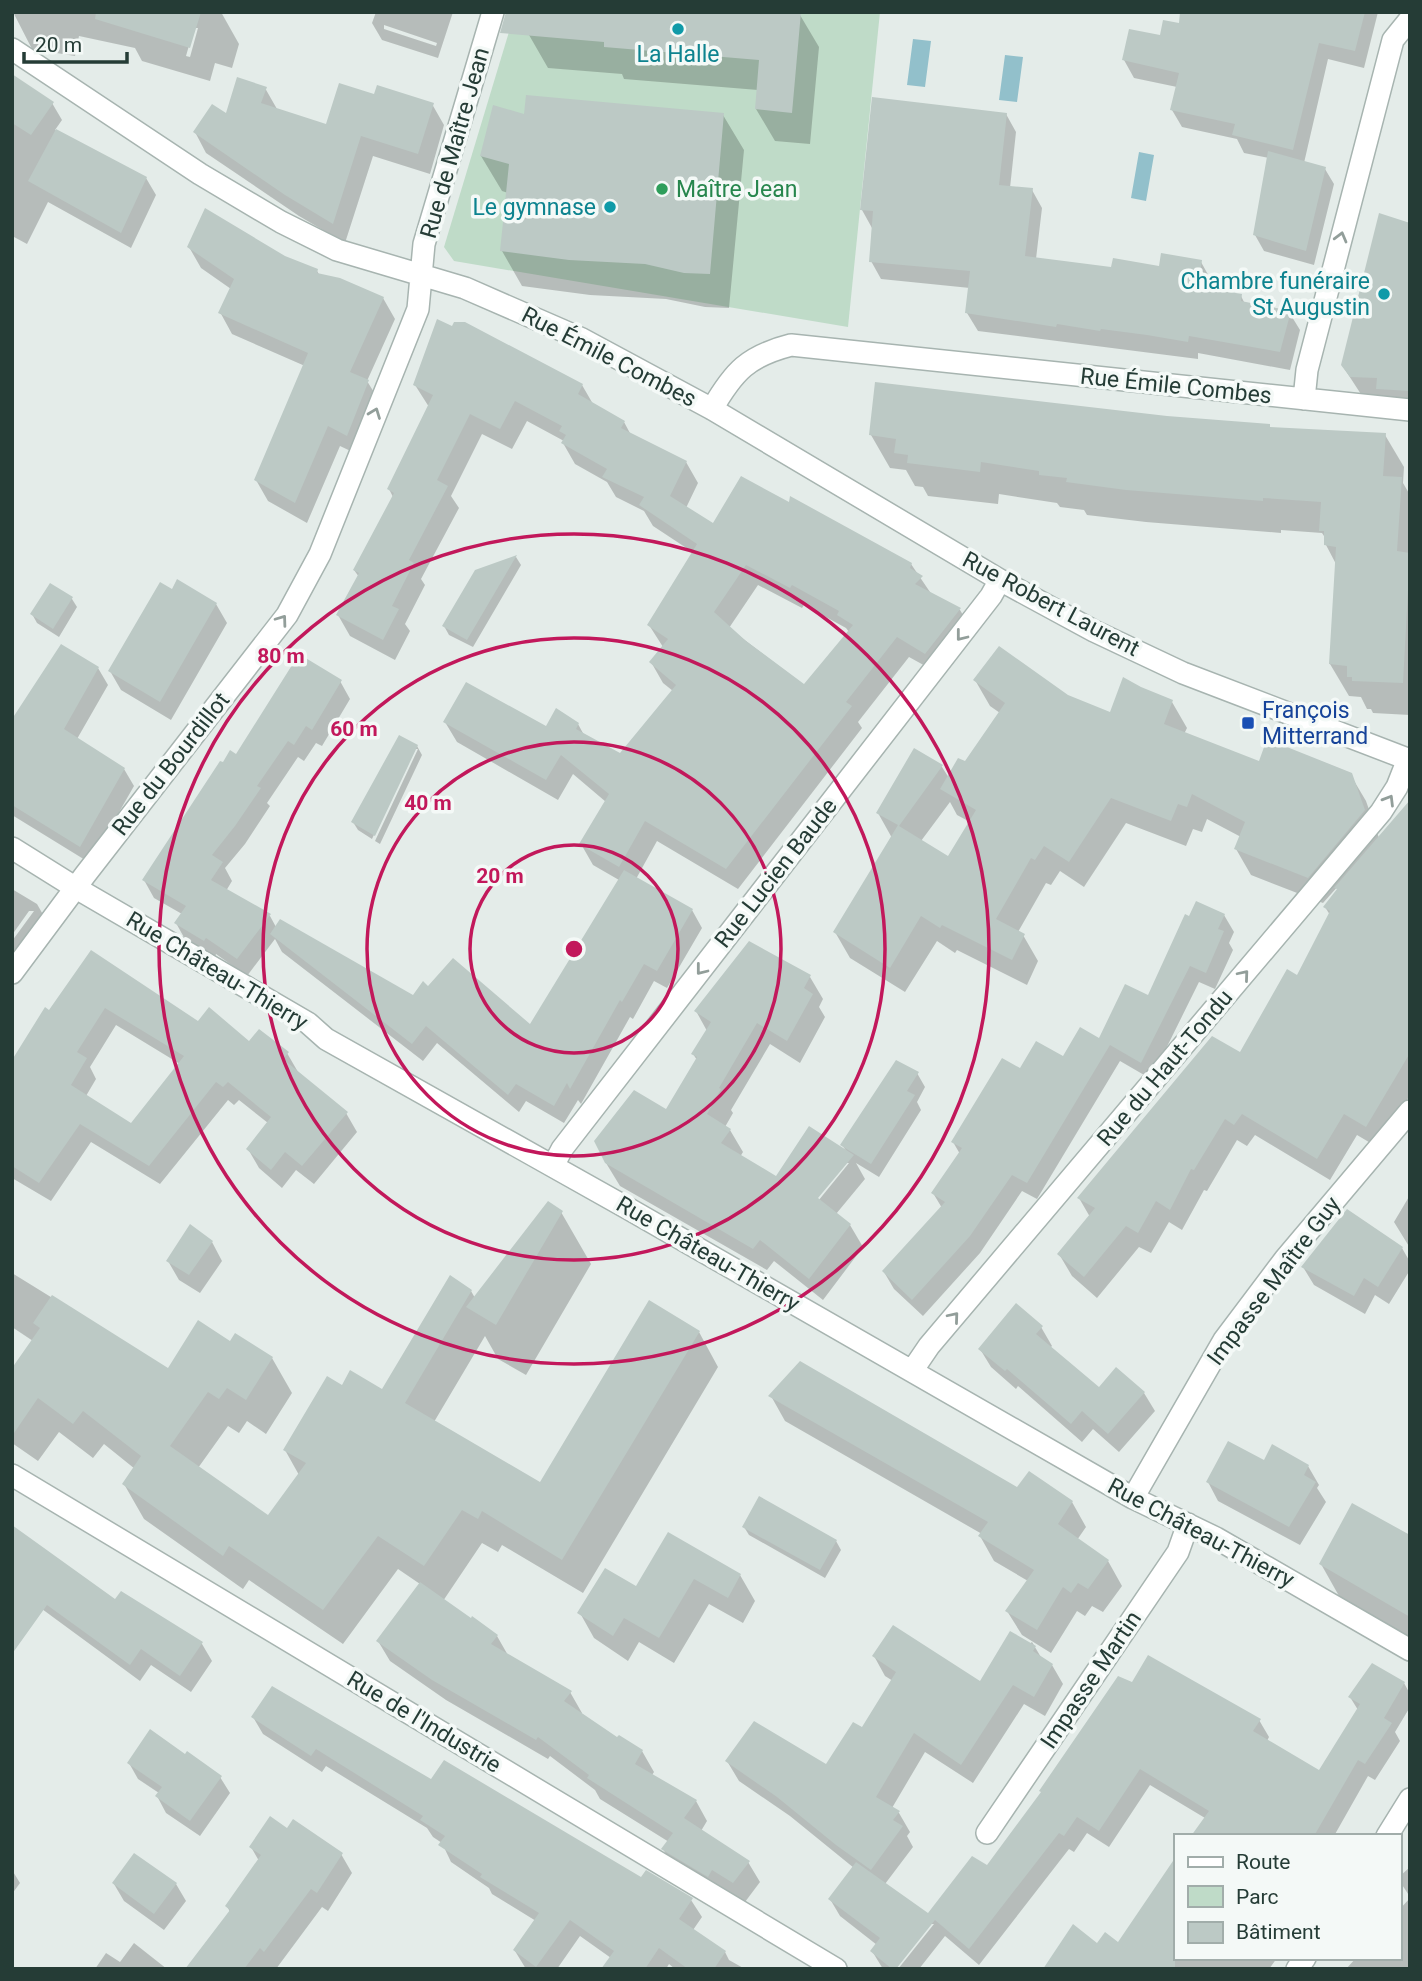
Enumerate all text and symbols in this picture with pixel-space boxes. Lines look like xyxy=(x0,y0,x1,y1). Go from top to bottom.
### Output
scale bar xyxy=(24,21,128,65)
marker: La Halle xyxy=(670,21,686,37)
text: 20 m xyxy=(35,33,82,57)
place label: La Halle xyxy=(637,41,719,68)
street label: Rue de Maître Jean xyxy=(415,45,495,241)
place label: Maître Jean xyxy=(676,176,797,203)
marker: Maître Jean xyxy=(654,181,670,197)
place label: Le gymnase xyxy=(472,194,596,221)
marker: Le gymnase xyxy=(602,199,618,215)
one-way arrow xyxy=(1333,232,1347,244)
place label: Chambre funéraire St Augustin xyxy=(1180,268,1370,321)
marker: Chambre funéraire St Augustin xyxy=(1376,286,1392,302)
street label: Rue Émile Combes xyxy=(517,300,701,413)
street label: Rue Émile Combes xyxy=(1079,362,1273,409)
one-way arrow xyxy=(367,408,381,420)
street label: Rue Robert Laurent xyxy=(958,546,1144,662)
one-way arrow xyxy=(274,615,286,628)
one-way arrow xyxy=(956,628,969,640)
text: 80 m xyxy=(257,644,305,668)
street label: Rue du Bourdillot xyxy=(107,687,235,841)
place label: François Mitterrand xyxy=(1262,697,1368,750)
marker: François Mitterrand xyxy=(1240,715,1256,731)
text: 60 m xyxy=(330,717,378,741)
text: 40 m xyxy=(404,791,452,815)
street label: Rue Lucien Baude xyxy=(709,793,843,953)
one-way arrow xyxy=(1380,794,1393,807)
text: 20 m xyxy=(476,864,524,888)
street label: Rue Château-Thierry xyxy=(121,906,313,1036)
centre of rings xyxy=(562,937,586,961)
one-way arrow xyxy=(697,962,710,975)
one-way arrow xyxy=(1236,970,1248,983)
street label: Rue du Haut-Tondu xyxy=(1092,984,1238,1152)
street label: Rue Château-Thierry xyxy=(612,1191,804,1318)
street label: Impasse Maître Guy xyxy=(1202,1191,1346,1371)
one-way arrow xyxy=(946,1312,958,1325)
street label: Rue Château-Thierry xyxy=(1103,1472,1299,1594)
street label: Impasse Martin xyxy=(1035,1606,1147,1754)
street label: Rue de l'Industrie xyxy=(342,1665,506,1779)
legend xyxy=(1174,1834,1401,1960)
text: Route xyxy=(1236,1850,1291,1874)
text: Parc xyxy=(1236,1885,1278,1909)
text: Bâtiment xyxy=(1236,1920,1321,1944)

